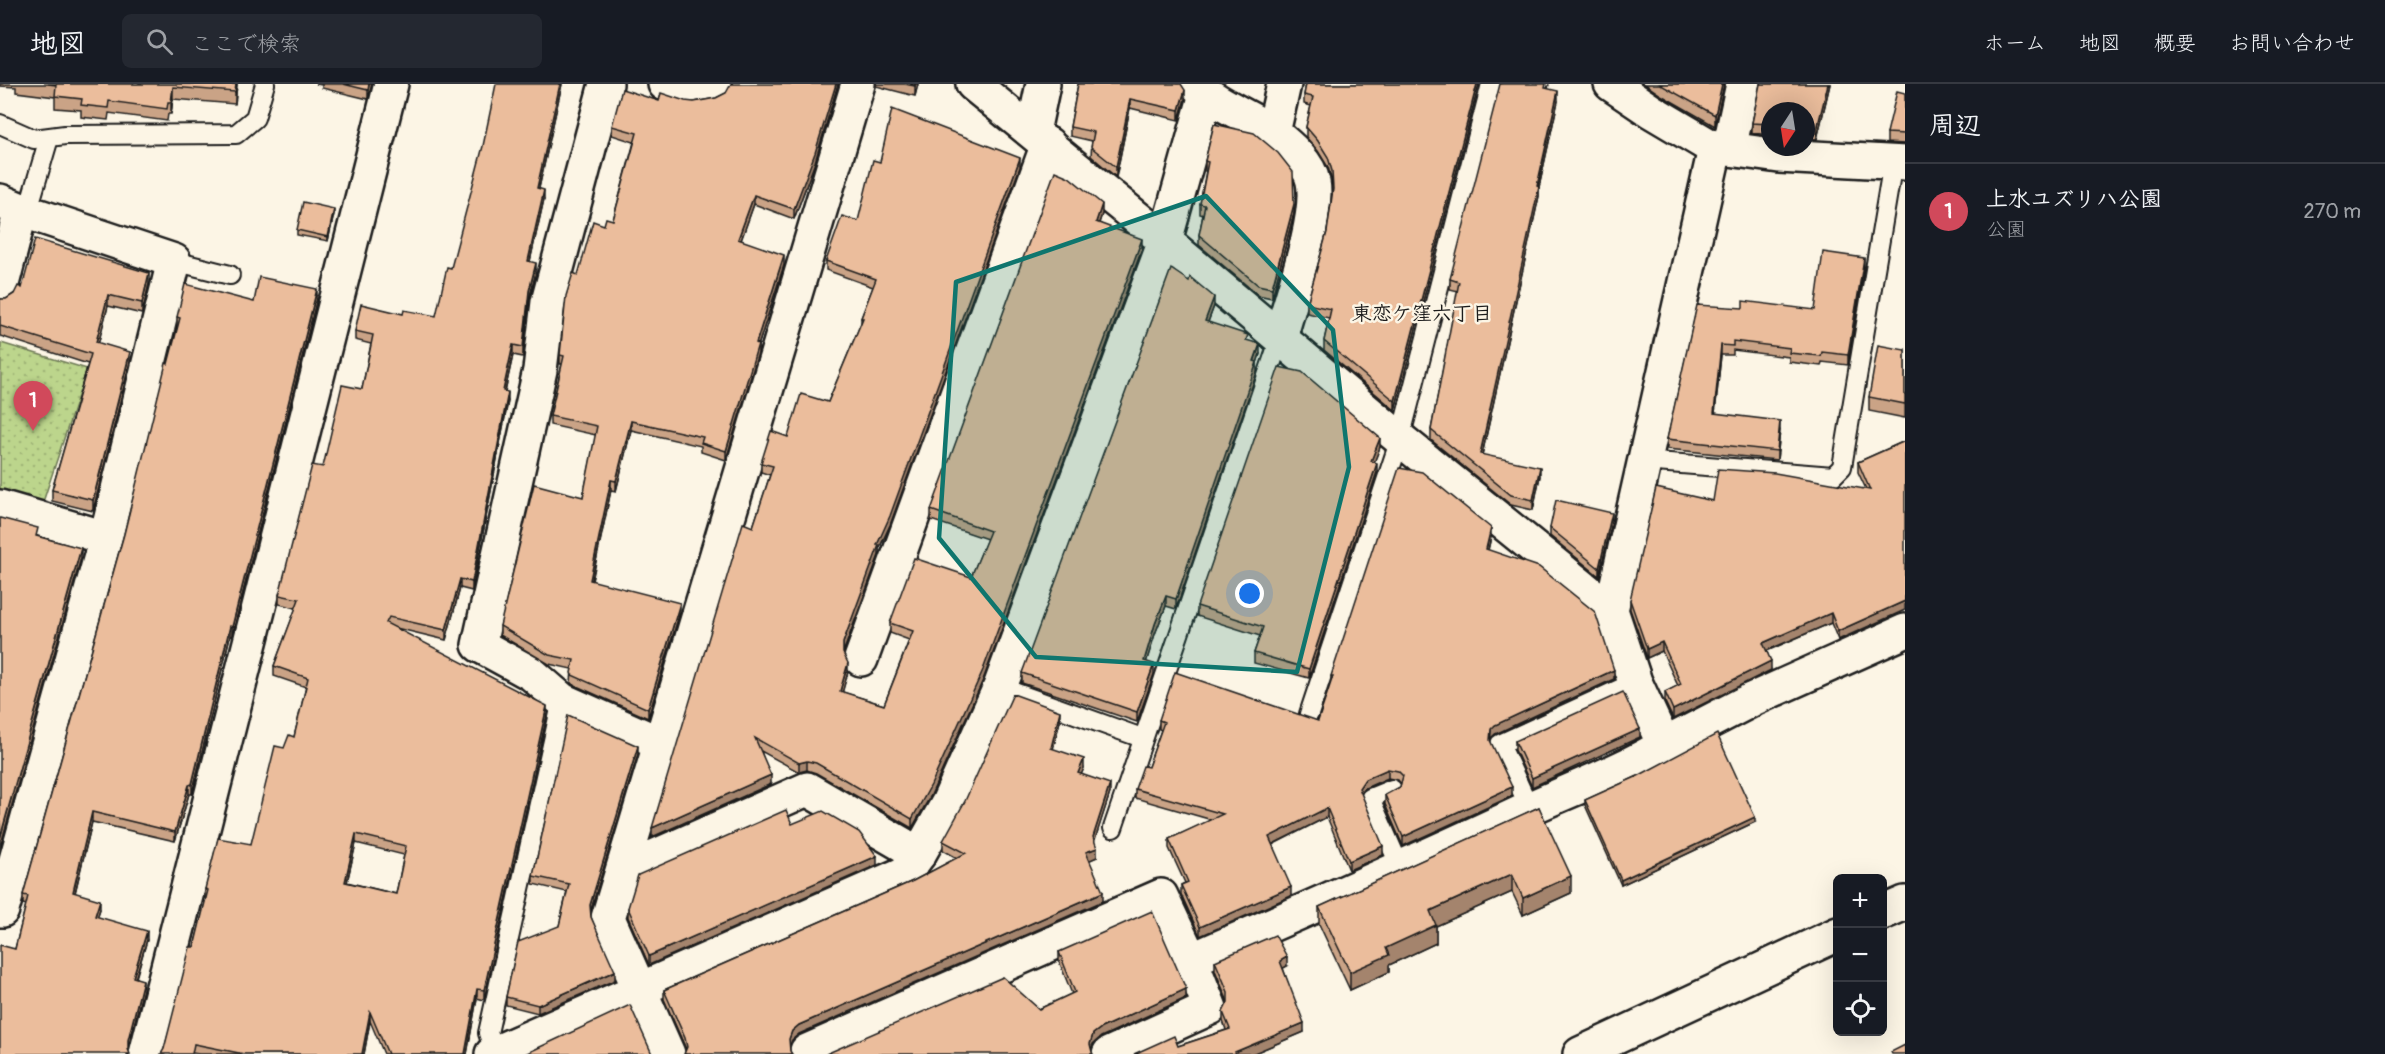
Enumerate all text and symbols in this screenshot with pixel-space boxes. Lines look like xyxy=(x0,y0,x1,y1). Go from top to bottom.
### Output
search box xyxy=(122,14,542,68)
icon: search xyxy=(143,25,176,58)
text: 地図 xyxy=(30,27,86,62)
text: ここで検索 xyxy=(191,30,301,58)
text: ホーム xyxy=(1984,30,2046,57)
text: 地図 xyxy=(2079,30,2121,57)
text: 概要 xyxy=(2154,30,2196,57)
text: お問い合わせ xyxy=(2229,30,2355,57)
north arrow xyxy=(1761,102,1815,156)
text: 周辺 xyxy=(1929,110,1981,142)
text: 上水ユズリハ公園 xyxy=(1986,185,2162,213)
text: 1 xyxy=(1945,199,1952,224)
text: 270 m xyxy=(2303,199,2361,224)
text: 公園 xyxy=(1986,217,2026,242)
district label: 東恋ケ窪六丁目 xyxy=(1352,301,1492,326)
pin: 1 xyxy=(14,382,52,431)
your location xyxy=(1235,579,1264,608)
map controls xyxy=(1833,874,1887,1036)
button: + xyxy=(1833,874,1887,928)
button: − xyxy=(1833,928,1887,982)
button: locate xyxy=(1833,982,1887,1036)

